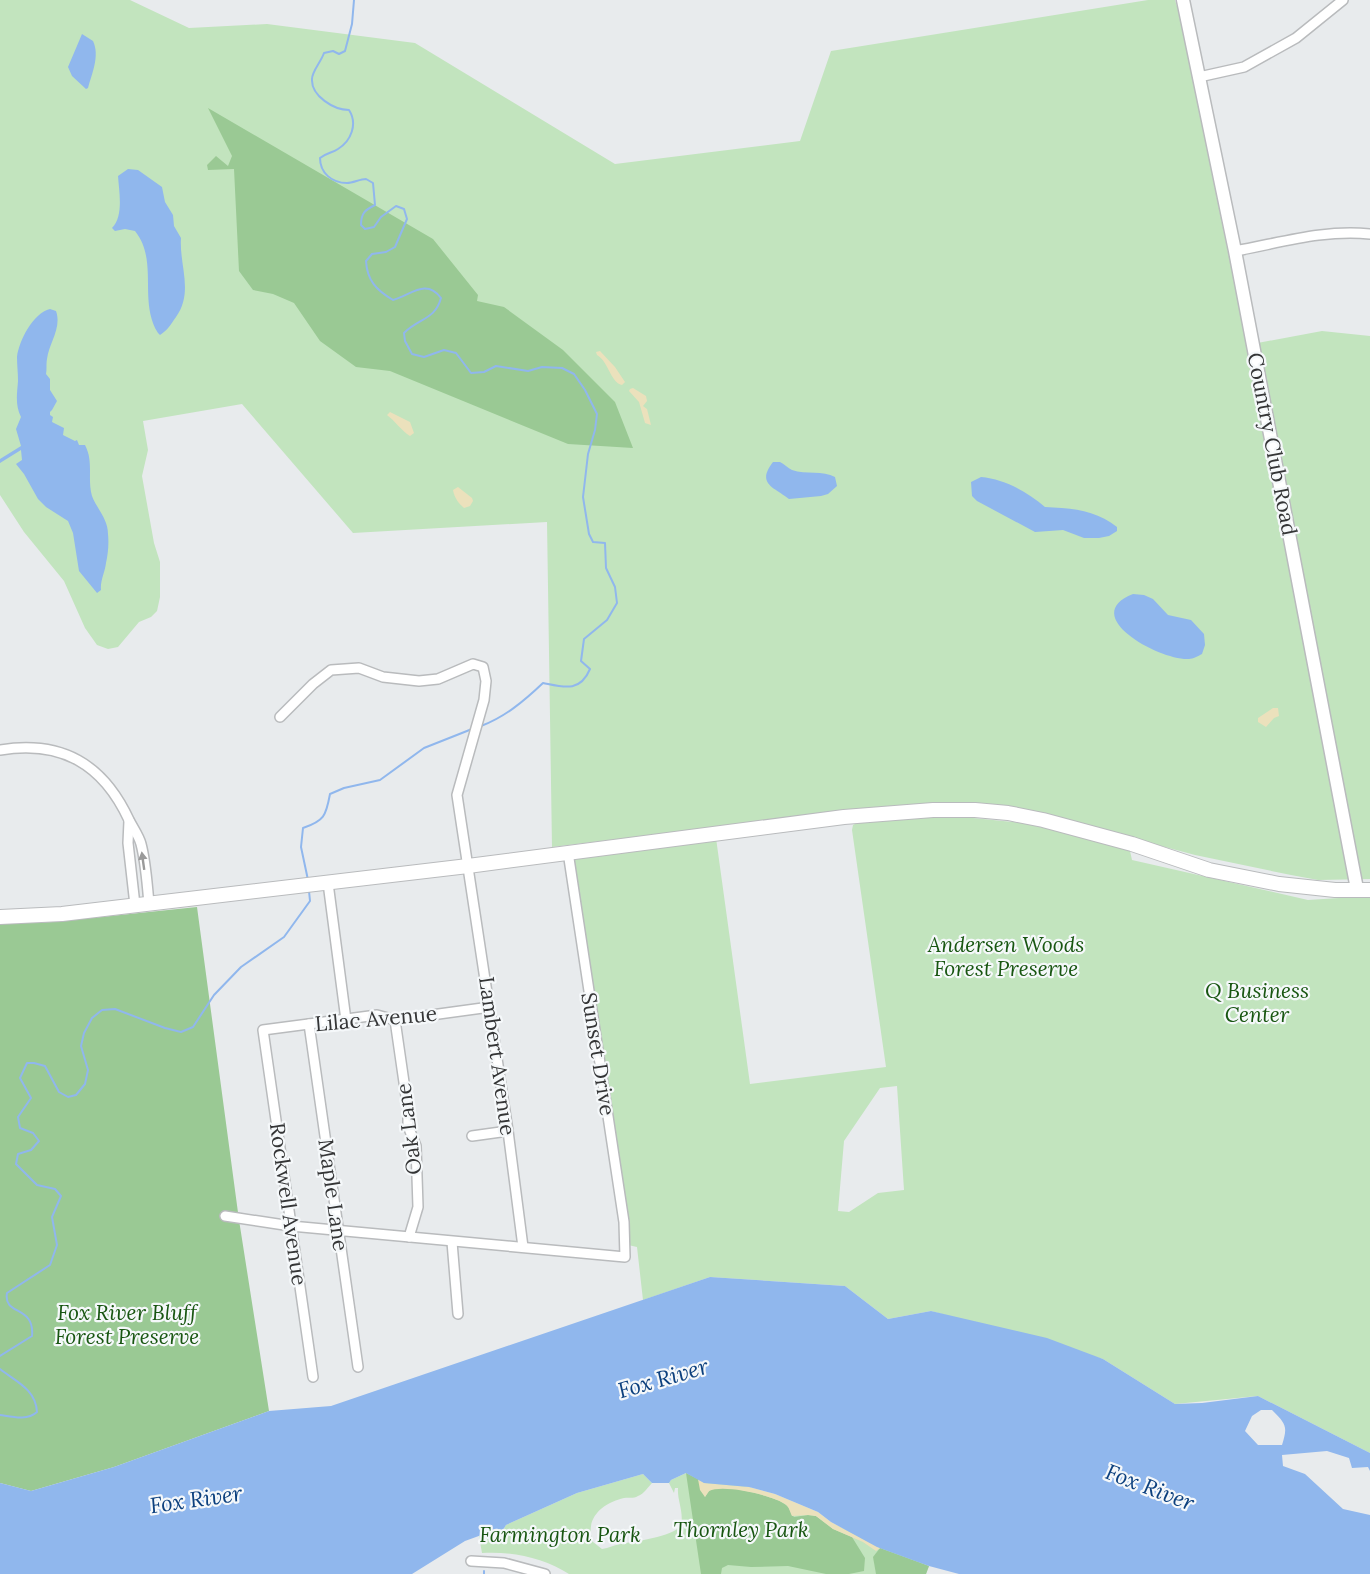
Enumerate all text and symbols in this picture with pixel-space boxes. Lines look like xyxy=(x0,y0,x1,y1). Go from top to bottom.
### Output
street label: Country Club Road xyxy=(1242,350,1303,538)
one-way arrow xyxy=(139,851,148,870)
park label: Andersen Woods Forest Preserve xyxy=(927,931,1084,982)
street label: Lambert Avenue xyxy=(473,975,522,1137)
park label: Q Business Center xyxy=(1205,977,1309,1028)
street label: Sunset Drive xyxy=(575,990,622,1117)
street label: Lilac Avenue xyxy=(314,1000,438,1037)
street label: Oak Lane xyxy=(390,1082,428,1176)
street label: Rockwell Avenue xyxy=(264,1121,313,1287)
street label: Maple Lane xyxy=(312,1137,355,1253)
park label: Fox River Bluff Forest Preserve xyxy=(55,1299,199,1350)
water label: Fox River xyxy=(614,1351,713,1404)
water label: Fox River xyxy=(1101,1457,1199,1517)
water label: Fox River xyxy=(148,1479,245,1519)
park label: Thornley Park xyxy=(673,1516,809,1543)
park label: Farmington Park xyxy=(479,1521,641,1548)

